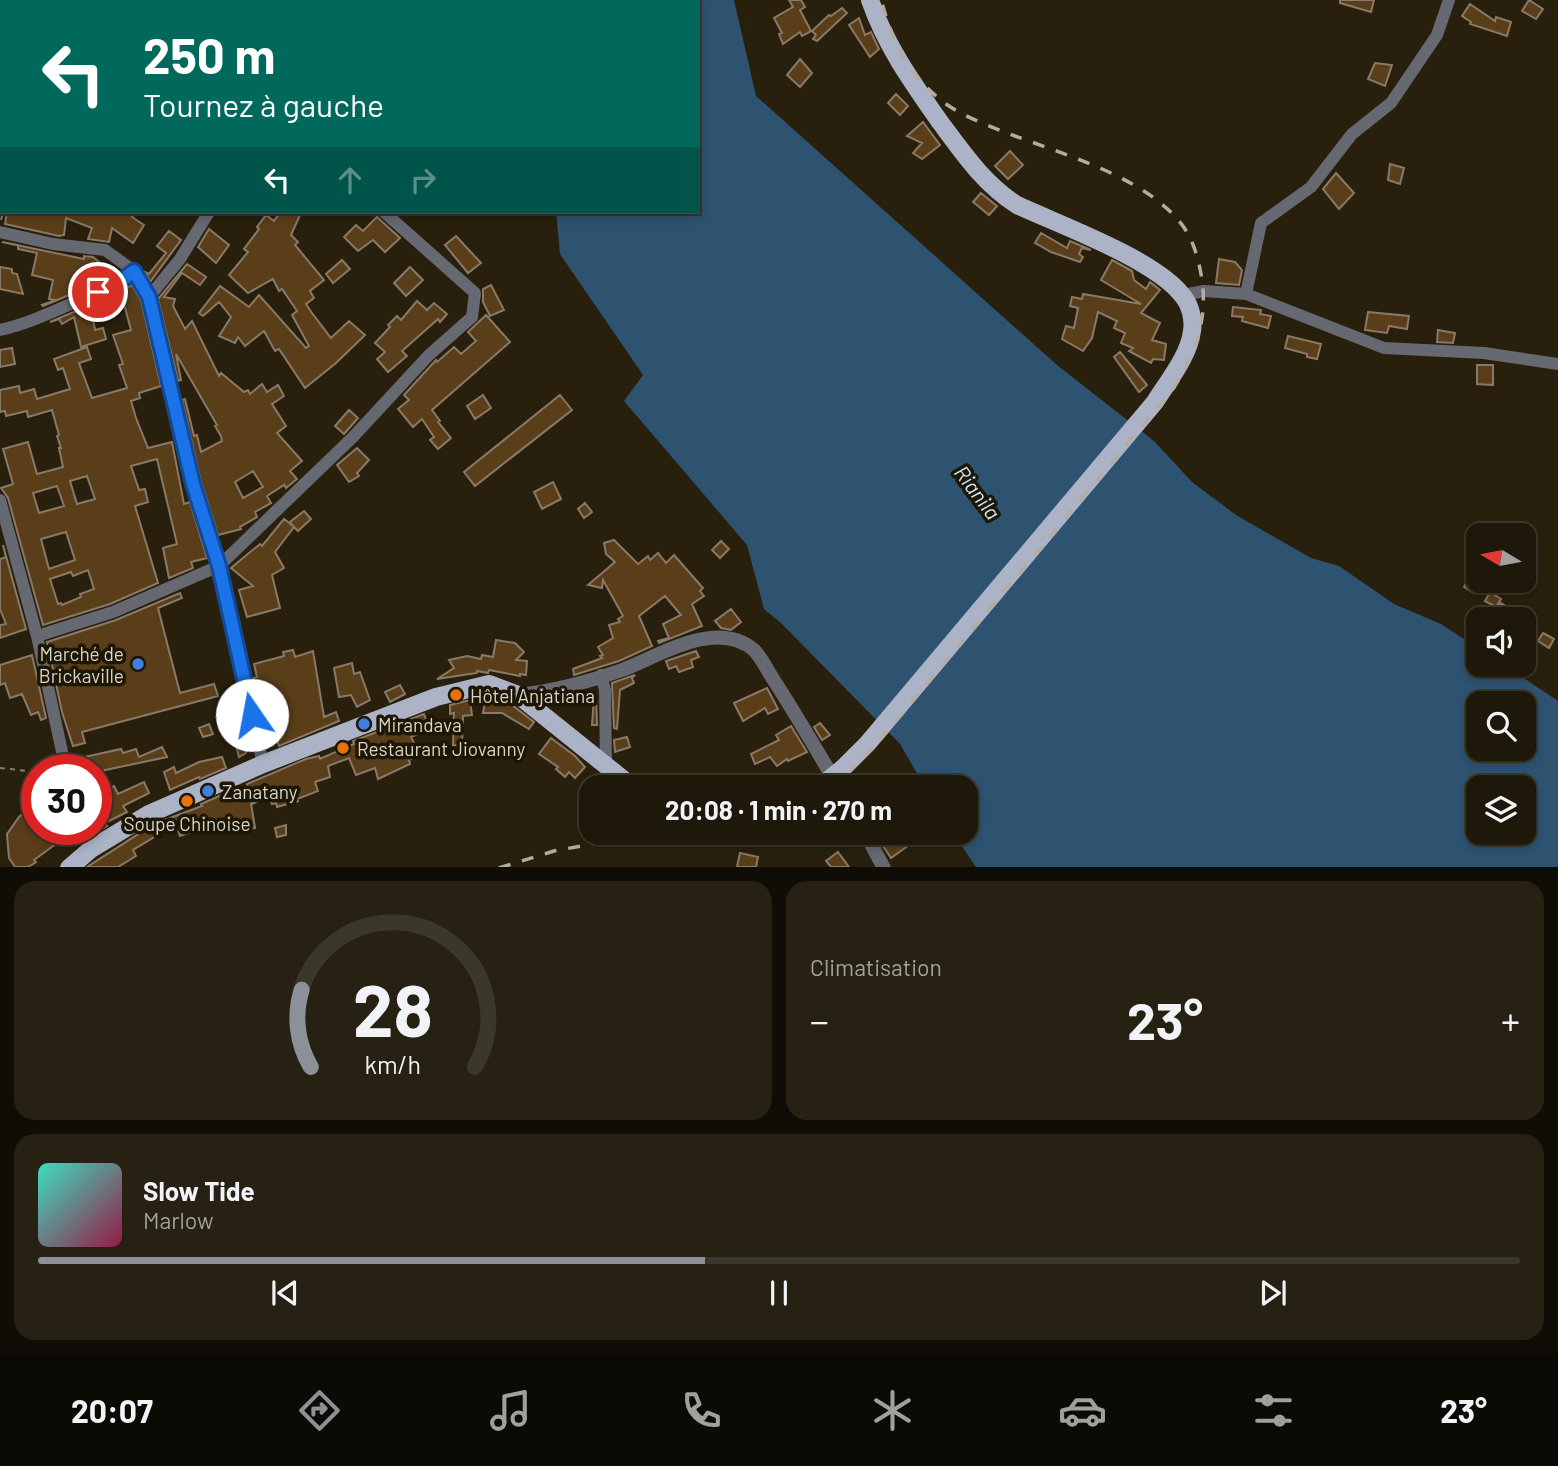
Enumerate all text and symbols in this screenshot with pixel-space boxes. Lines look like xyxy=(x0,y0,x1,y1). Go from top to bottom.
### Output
text: 250 m xyxy=(143,25,276,84)
icon: left xyxy=(28,28,119,119)
text: Tournez à gauche xyxy=(143,85,384,123)
icon: left xyxy=(258,161,296,199)
icon: ahead xyxy=(331,161,369,199)
icon: right xyxy=(404,161,442,199)
pin xyxy=(68,262,128,322)
icon: arrive xyxy=(79,273,117,311)
water label: Rianila xyxy=(950,460,1006,524)
north arrow xyxy=(1466,523,1536,593)
map controls xyxy=(1466,523,1536,845)
button: sound xyxy=(1466,607,1536,677)
place label: Marché de Brickaville xyxy=(39,642,124,687)
marker: Marché de Brickaville xyxy=(130,656,146,672)
position arrow xyxy=(215,678,289,752)
place label: Hôtel Anjatiana xyxy=(470,684,595,707)
marker: Hôtel Anjatiana xyxy=(448,687,464,703)
button: search xyxy=(1466,691,1536,761)
place label: Mirandava xyxy=(378,713,462,736)
marker: Mirandava xyxy=(356,716,372,732)
place label: Restaurant Jiovanny xyxy=(357,737,526,760)
marker: Restaurant Jiovanny xyxy=(335,740,351,756)
speed limit sign: 30 xyxy=(21,754,112,845)
button: layers xyxy=(1466,775,1536,845)
place label: Zanatany xyxy=(222,780,298,803)
marker: Zanatany xyxy=(200,783,216,799)
marker: Soupe Chinoise xyxy=(179,793,195,809)
text: 20:08 · 1 min · 270 m xyxy=(665,794,892,825)
place label: Soupe Chinoise xyxy=(123,812,251,835)
text: Climatisation xyxy=(810,953,942,981)
text: 28 xyxy=(353,964,433,1052)
text: 23° xyxy=(1127,988,1203,1050)
text: − xyxy=(810,997,829,1043)
text: + xyxy=(1501,997,1520,1043)
text: km/h xyxy=(365,1048,421,1078)
text: Slow Tide xyxy=(143,1175,255,1206)
text: Marlow xyxy=(143,1206,214,1234)
icon: previous xyxy=(266,1274,304,1312)
icon: pause xyxy=(760,1274,798,1312)
icon: next xyxy=(1254,1274,1292,1312)
icon: directions xyxy=(295,1386,344,1435)
icon: music xyxy=(486,1386,535,1435)
icon: phone xyxy=(677,1386,726,1435)
icon: climate xyxy=(868,1386,917,1435)
icon: car xyxy=(1058,1386,1107,1435)
icon: filters xyxy=(1249,1386,1298,1435)
text: 20:07 xyxy=(71,1391,153,1429)
text: 23° xyxy=(1440,1391,1487,1429)

